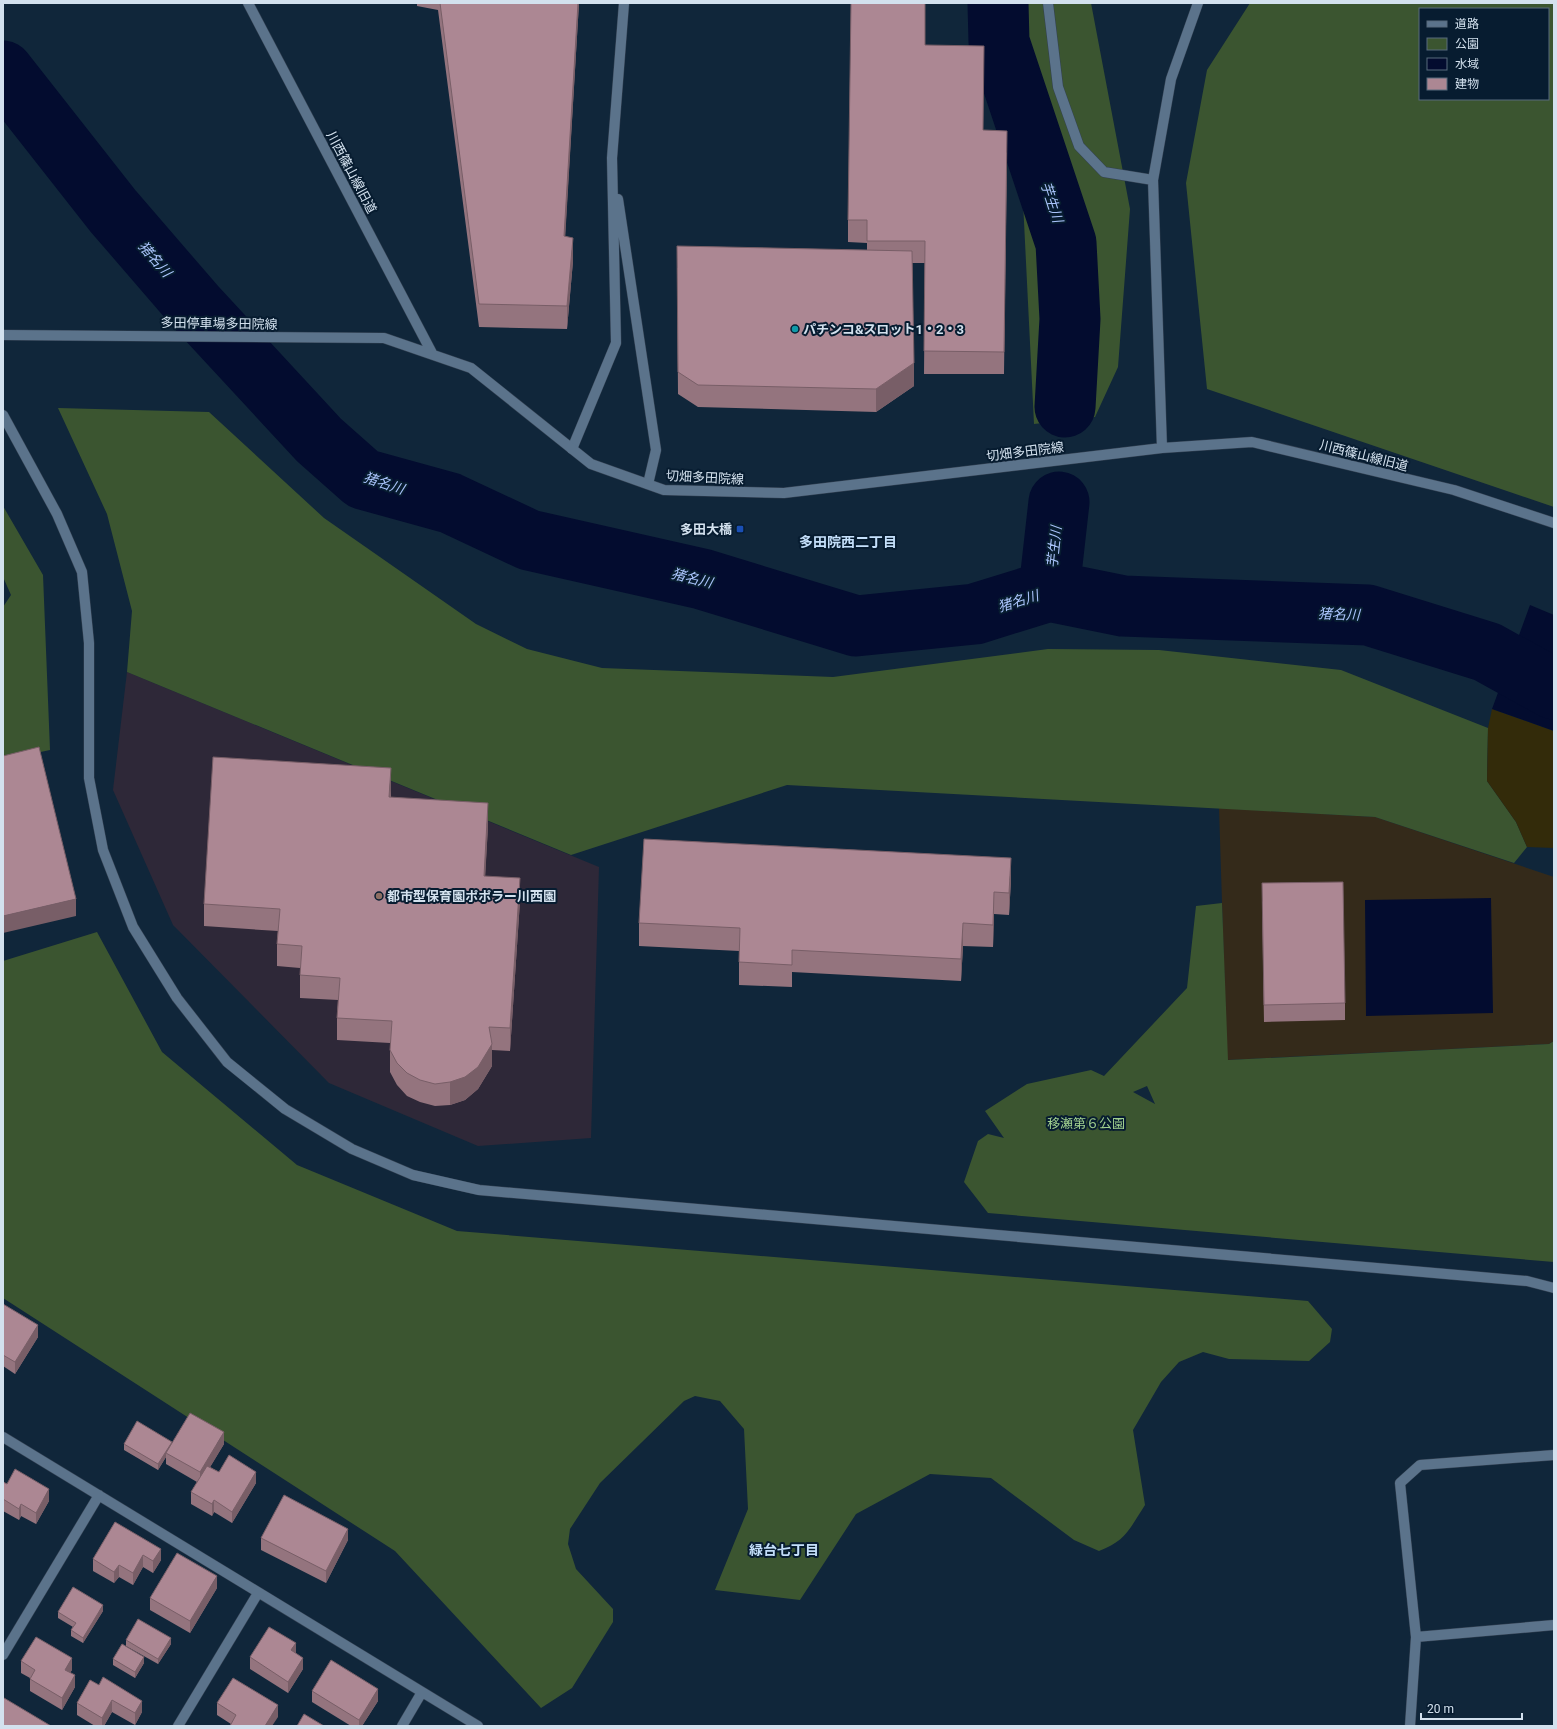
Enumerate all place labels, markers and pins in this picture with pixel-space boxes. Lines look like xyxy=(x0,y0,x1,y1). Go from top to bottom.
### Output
place label: パチンコ&スロット1・2・3 xyxy=(803,322,964,337)
marker: パチンコ&スロット1・2・3 xyxy=(790,324,800,334)
place label: 多田大橋 xyxy=(680,522,732,537)
marker: 多田大橋 xyxy=(735,524,745,534)
place label: 都市型保育園ポポラー川西園 xyxy=(387,889,556,904)
marker: 都市型保育園ポポラー川西園 xyxy=(374,891,384,901)

